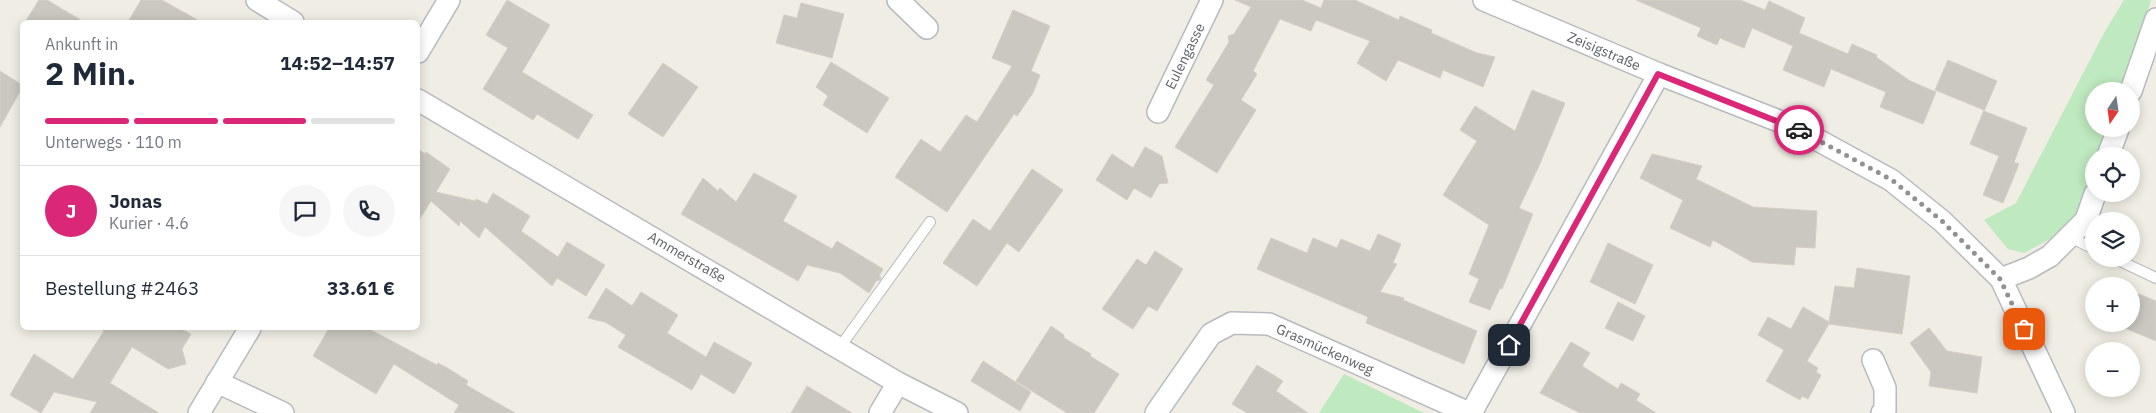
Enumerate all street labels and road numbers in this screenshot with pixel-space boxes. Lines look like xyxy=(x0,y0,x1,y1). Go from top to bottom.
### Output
street label: Eulengasse xyxy=(1161,20,1209,92)
street label: Zeisigstraße xyxy=(1565,28,1644,75)
street label: Ammerstraße xyxy=(645,227,729,287)
street label: Grasmückenweg xyxy=(1273,319,1377,379)

